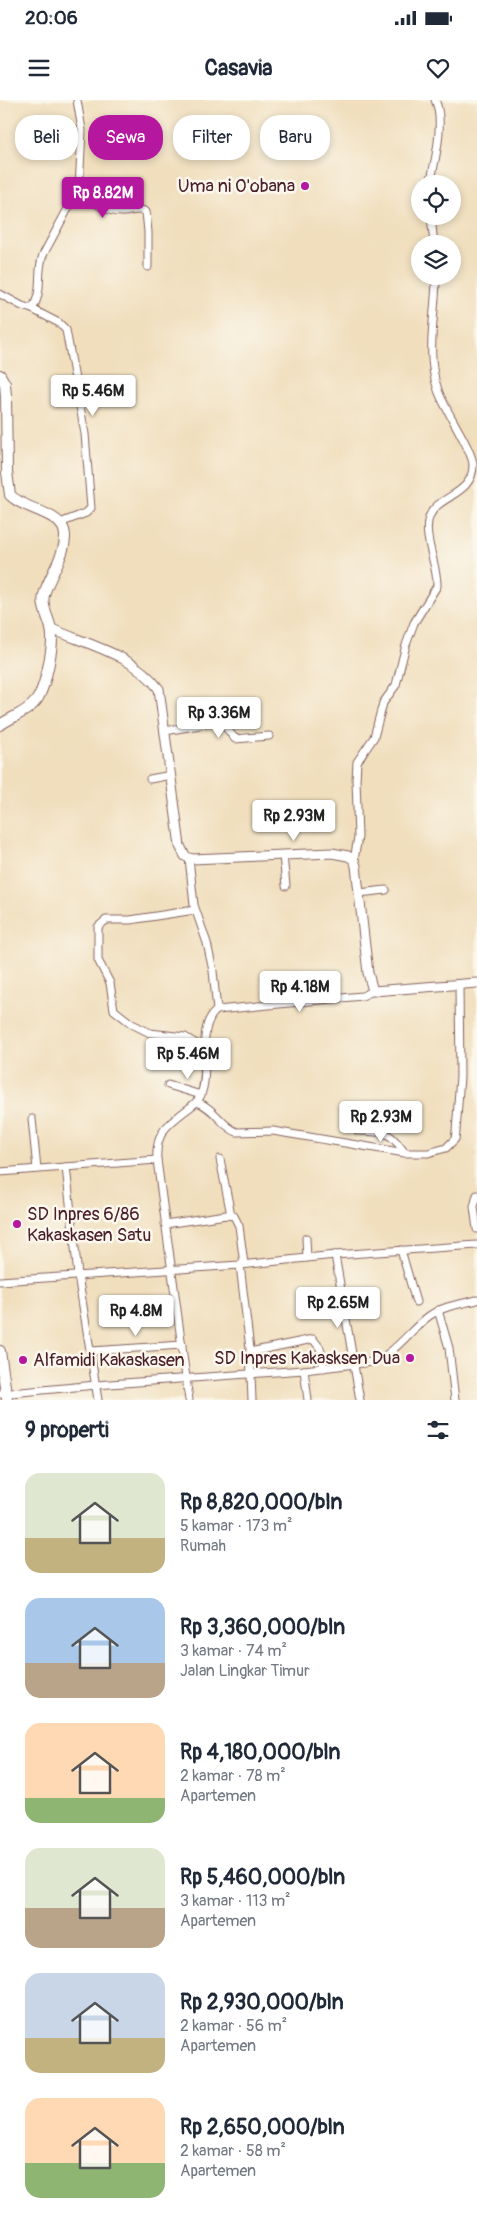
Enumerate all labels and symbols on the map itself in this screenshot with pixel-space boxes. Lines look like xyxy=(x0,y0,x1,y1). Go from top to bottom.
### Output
place label: Uma ni O'obana xyxy=(178,175,295,198)
pin: Rp 8.82M xyxy=(51,176,155,219)
marker: Uma ni O'obana xyxy=(299,180,311,192)
pin: Rp 5.46M xyxy=(41,374,145,417)
pin: Rp 3.36M xyxy=(167,696,271,739)
pin: Rp 2.93M xyxy=(242,800,346,842)
pin: Rp 4.18M xyxy=(248,970,352,1013)
pin: Rp 5.46M xyxy=(136,1038,240,1080)
pin: Rp 2.93M xyxy=(329,1100,433,1143)
place label: SD Inpres 6/86 Kakaskasen Satu xyxy=(27,1203,151,1247)
marker: SD Inpres 6/86 Kakaskasen Satu xyxy=(11,1218,23,1230)
pin: Rp 2.65M xyxy=(286,1286,390,1329)
pin: Rp 4.8M xyxy=(90,1294,182,1337)
place label: SD Inpres Kakasksen Dua xyxy=(214,1347,400,1370)
place label: Alfamidi Kakaskasen xyxy=(33,1349,185,1372)
marker: SD Inpres Kakasksen Dua xyxy=(404,1352,416,1364)
marker: Alfamidi Kakaskasen xyxy=(17,1354,29,1366)

